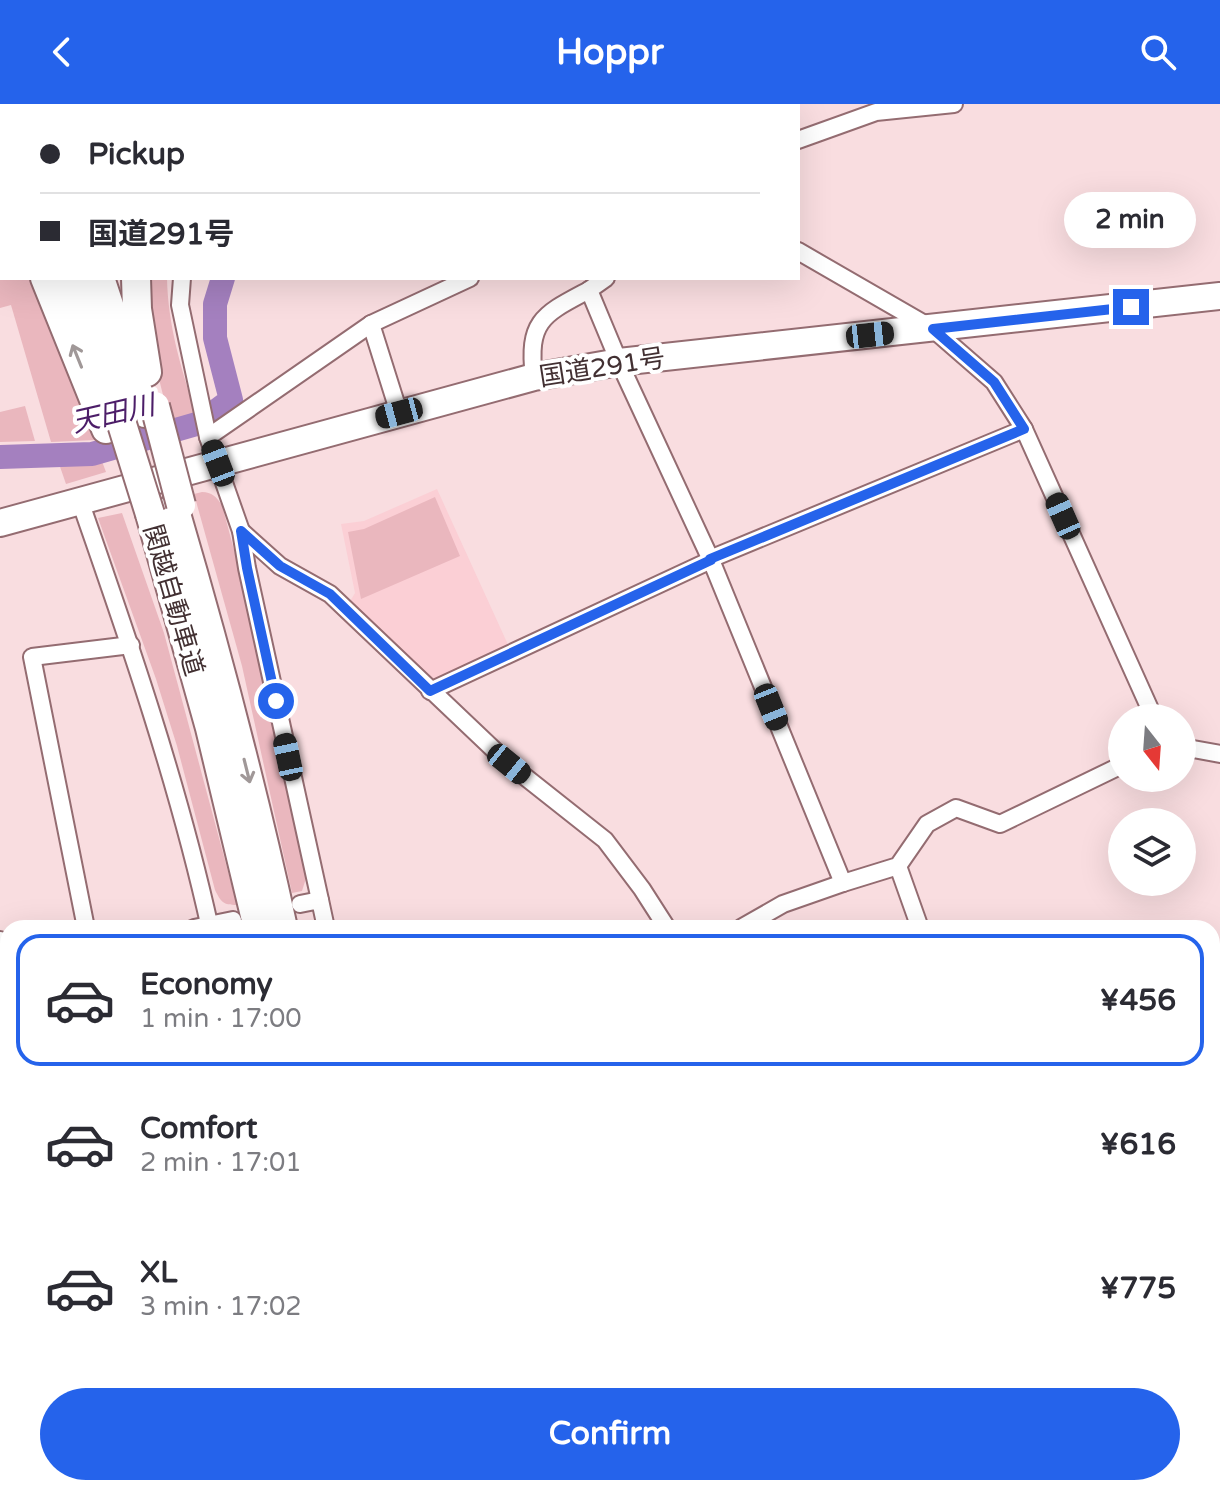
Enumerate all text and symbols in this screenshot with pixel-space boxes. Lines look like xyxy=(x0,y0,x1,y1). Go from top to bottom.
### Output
icon: back xyxy=(40,30,84,74)
icon: search xyxy=(1136,30,1180,74)
text: Hoppr xyxy=(556,31,664,74)
text: Pickup xyxy=(88,136,185,173)
callout: 2 min xyxy=(1065,191,1197,247)
text: 2 min xyxy=(1095,204,1165,235)
text: 国道291号 xyxy=(88,216,235,253)
route end xyxy=(1113,289,1149,325)
car xyxy=(845,321,895,349)
street label: 国道291号 xyxy=(537,342,667,393)
one-way arrow xyxy=(68,344,83,369)
water label: 天田川 xyxy=(68,387,161,440)
car xyxy=(373,395,425,431)
car xyxy=(198,436,238,490)
car xyxy=(1042,489,1084,543)
street label: 関越自動車道 xyxy=(137,521,210,679)
car xyxy=(751,680,791,734)
route start xyxy=(258,683,294,719)
north arrow xyxy=(1108,704,1196,792)
map controls xyxy=(1108,704,1196,896)
car xyxy=(271,731,305,783)
car xyxy=(483,740,535,788)
one-way arrow xyxy=(240,757,255,783)
button: layers xyxy=(1108,808,1196,896)
icon: car xyxy=(44,964,116,1036)
text: Economy xyxy=(140,966,273,1003)
text: ¥456 xyxy=(1100,982,1176,1019)
text: 1 min · 17:00 xyxy=(140,1003,302,1034)
icon: car xyxy=(44,1108,116,1180)
text: Comfort xyxy=(140,1110,258,1147)
text: ¥616 xyxy=(1100,1126,1176,1163)
text: 2 min · 17:01 xyxy=(140,1147,302,1178)
icon: car xyxy=(44,1252,116,1324)
text: XL xyxy=(140,1254,177,1291)
text: ¥775 xyxy=(1100,1270,1176,1307)
text: 3 min · 17:02 xyxy=(140,1291,302,1322)
button: Confirm xyxy=(40,1388,1180,1480)

